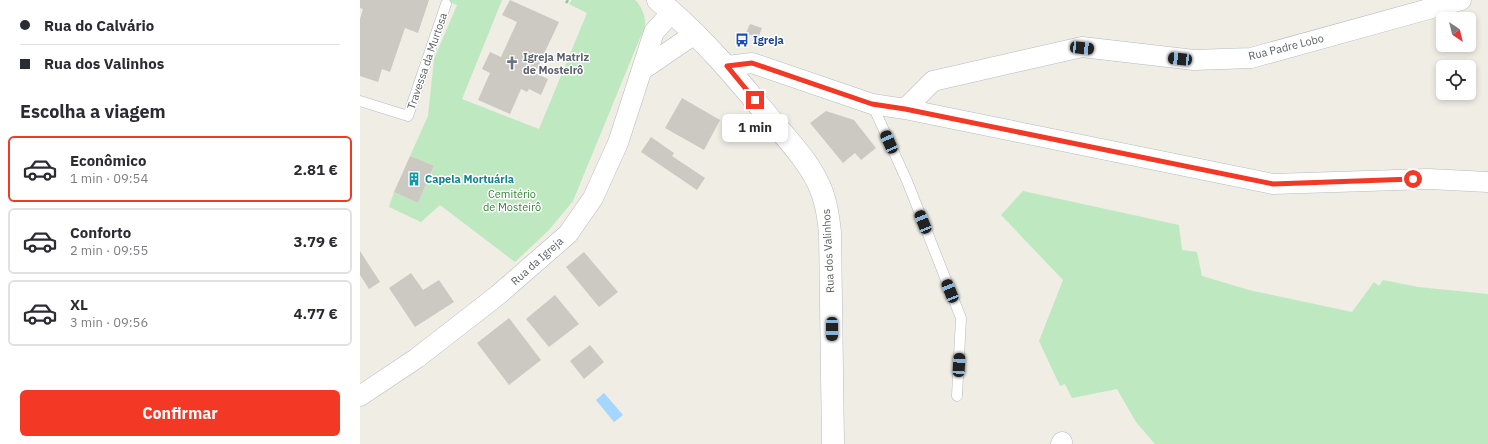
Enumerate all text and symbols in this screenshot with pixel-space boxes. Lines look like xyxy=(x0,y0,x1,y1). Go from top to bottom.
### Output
street label: Travessa da Murtosa xyxy=(404,11,450,111)
north arrow xyxy=(1436,12,1476,52)
map controls xyxy=(1436,12,1476,100)
text: Rua do Calvário xyxy=(44,16,154,35)
street label: Rua Padre Lobo xyxy=(1247,31,1325,63)
bus stop icon: Igreja xyxy=(734,32,750,48)
place label: Igreja xyxy=(753,33,784,47)
car xyxy=(1069,41,1095,55)
place label: Igreja Matriz de Mosteirô xyxy=(523,50,589,77)
car xyxy=(1167,52,1193,66)
text: Rua dos Valinhos xyxy=(44,54,164,73)
church icon: Igreja Matriz de Mosteirô xyxy=(504,55,520,71)
button: locate xyxy=(1436,60,1476,100)
route end xyxy=(746,91,764,109)
text: Escolha a viagem xyxy=(20,100,166,123)
callout: 1 min xyxy=(722,114,788,142)
text: 1 min xyxy=(738,119,772,136)
car xyxy=(879,129,899,155)
icon: car xyxy=(22,151,58,187)
text: Econômico xyxy=(70,151,146,170)
text: 2.81 € xyxy=(293,160,338,179)
text: 1 min · 09:54 xyxy=(70,170,148,187)
route start xyxy=(1404,170,1422,188)
building icon: Capela Mortuária xyxy=(406,171,422,187)
place label: Capela Mortuária xyxy=(425,172,514,186)
park label: Cemitério de Mosteirô xyxy=(483,187,541,214)
street label: Rua dos Valinhos xyxy=(819,209,837,293)
car xyxy=(913,209,933,235)
icon: car xyxy=(22,223,58,259)
text: Conforto xyxy=(70,223,131,242)
text: 3.79 € xyxy=(293,232,338,251)
street label: Rua da Igreja xyxy=(508,234,566,288)
text: 2 min · 09:55 xyxy=(70,242,148,259)
car xyxy=(940,278,960,304)
icon: car xyxy=(22,295,58,331)
text: XL xyxy=(70,295,88,314)
text: 4.77 € xyxy=(293,304,338,323)
text: 3 min · 09:56 xyxy=(70,314,148,331)
car xyxy=(826,317,838,341)
car xyxy=(952,353,966,377)
button: Confirmar xyxy=(20,390,340,436)

